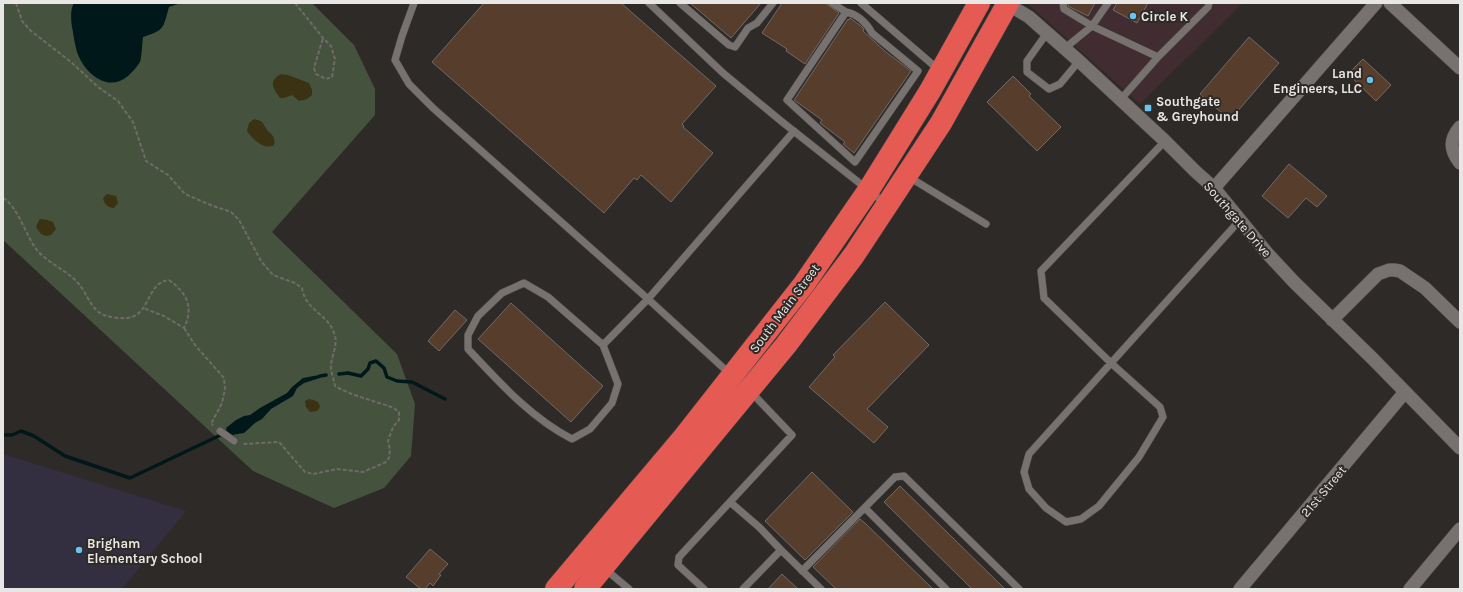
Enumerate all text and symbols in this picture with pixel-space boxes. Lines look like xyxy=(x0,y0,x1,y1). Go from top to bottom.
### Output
place label: Circle K xyxy=(1141,9,1189,24)
marker: Circle K xyxy=(1128,11,1138,21)
place label: Land Engineers, LLC xyxy=(1273,66,1362,96)
marker: Land Engineers, LLC xyxy=(1365,75,1375,85)
place label: Southgate & Greyhound xyxy=(1156,94,1239,124)
marker: Southgate & Greyhound xyxy=(1143,103,1153,113)
street label: Southgate Drive xyxy=(1201,179,1275,260)
street label: South Main Street xyxy=(746,261,823,356)
street label: 21st Street xyxy=(1298,463,1349,520)
place label: Brigham Elementary School xyxy=(87,536,202,566)
marker: Brigham Elementary School xyxy=(74,545,84,555)

